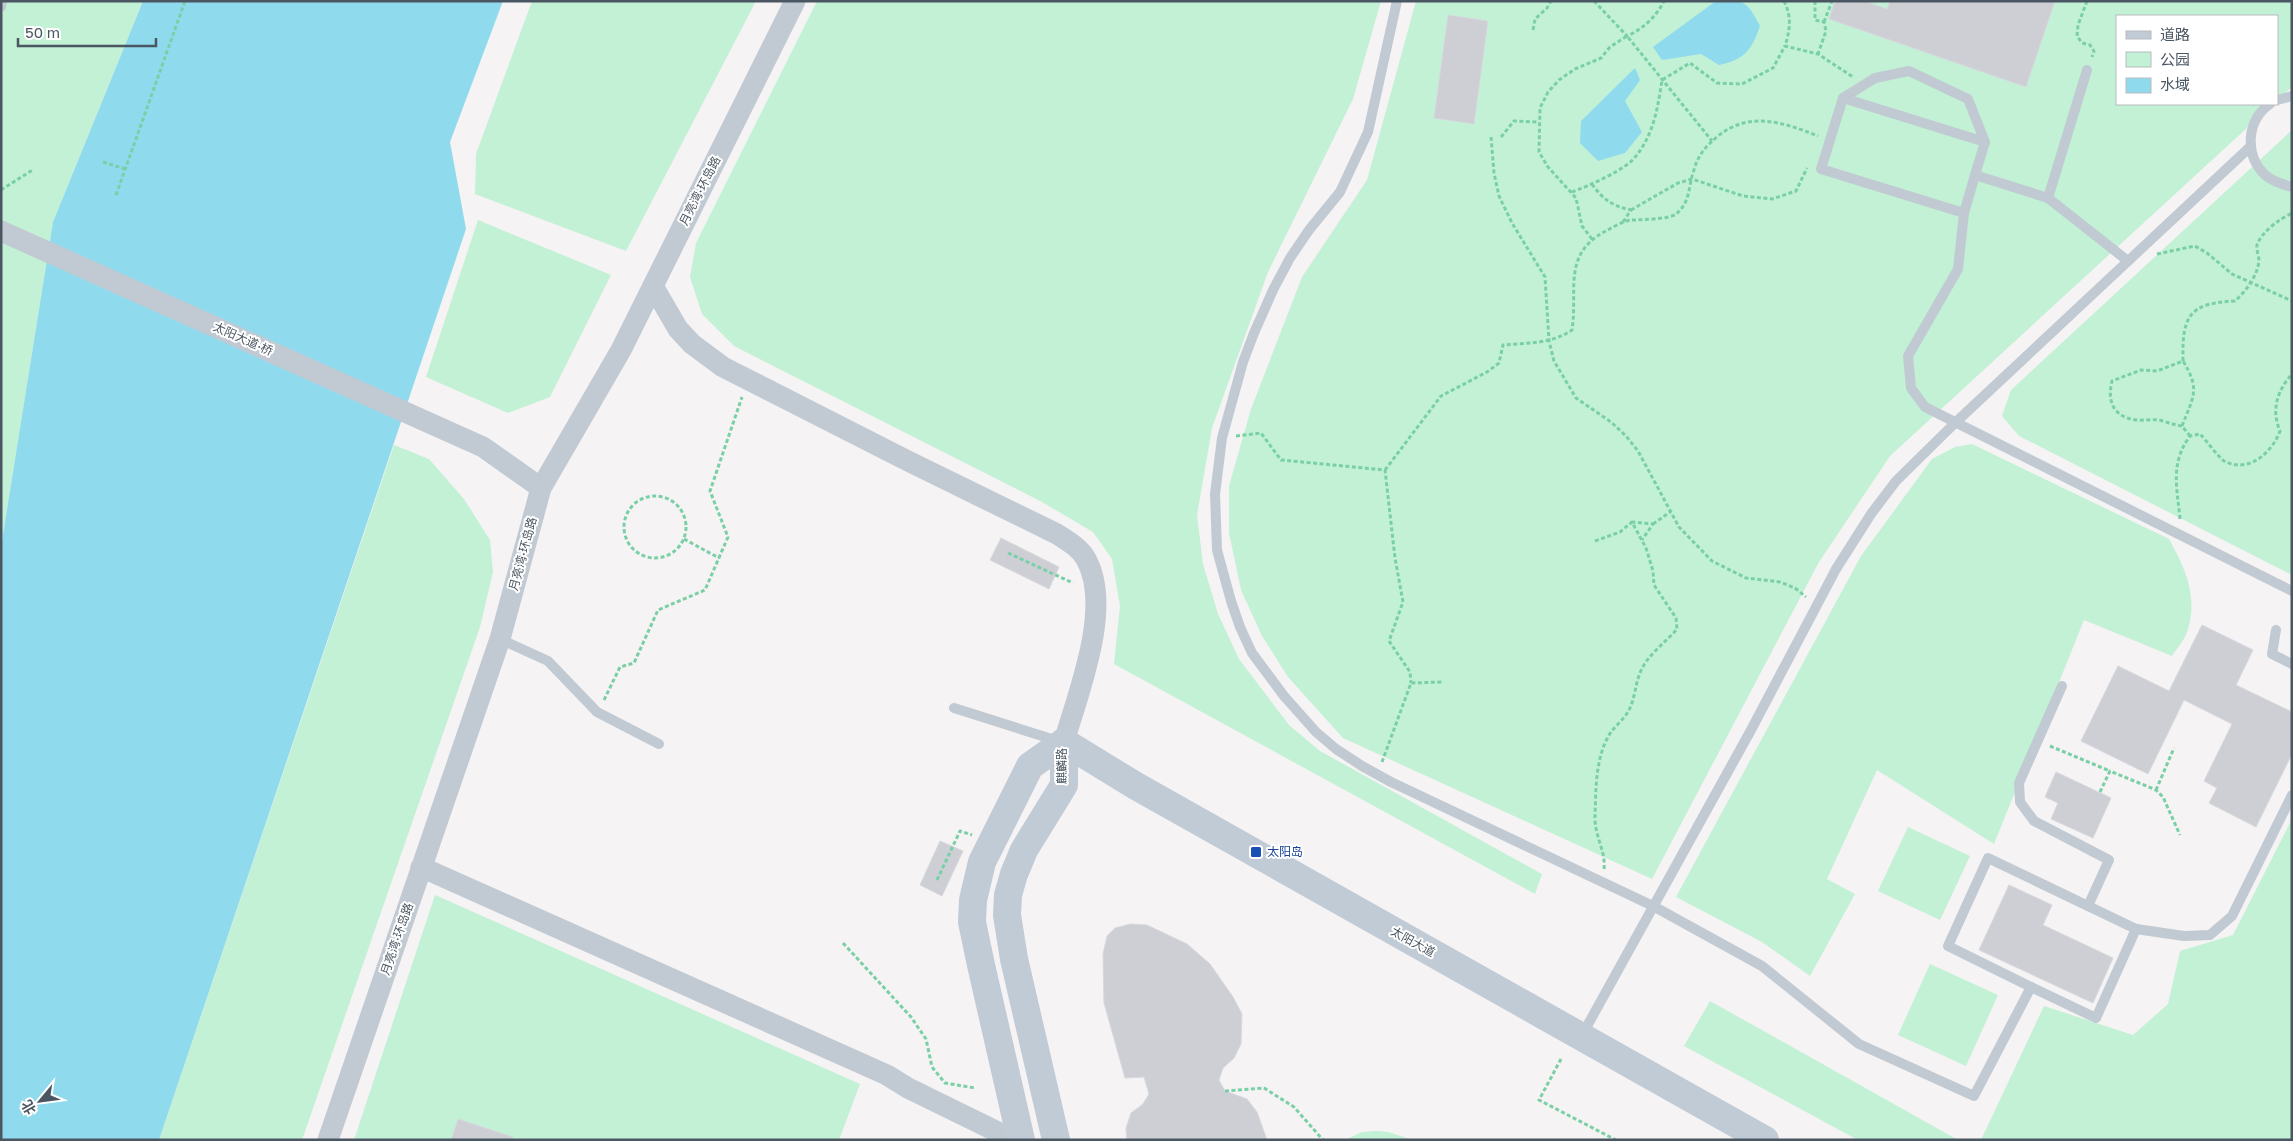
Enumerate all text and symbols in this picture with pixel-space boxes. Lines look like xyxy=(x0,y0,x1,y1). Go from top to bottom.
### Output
scale bar xyxy=(18,15,155,47)
legend xyxy=(2116,15,2278,105)
text: 50 m xyxy=(25,23,60,41)
text: 道路 xyxy=(2160,25,2190,43)
text: 公园 xyxy=(2160,50,2190,68)
text: 水域 xyxy=(2160,75,2190,93)
street label: 月亮湾·环岛路 xyxy=(676,154,723,228)
street label: 太阳大道·桥 xyxy=(211,319,275,358)
street label: 月亮湾·环岛路 xyxy=(505,515,540,592)
street label: 麒麟路 xyxy=(1054,748,1069,784)
place label: 太阳岛 xyxy=(1267,844,1303,859)
marker: 太阳岛 xyxy=(1249,845,1263,859)
street label: 月亮湾·环岛路 xyxy=(377,901,416,977)
street label: 太阳大道 xyxy=(1389,923,1438,960)
north arrow xyxy=(15,1076,65,1126)
text: 北 xyxy=(17,1097,39,1118)

